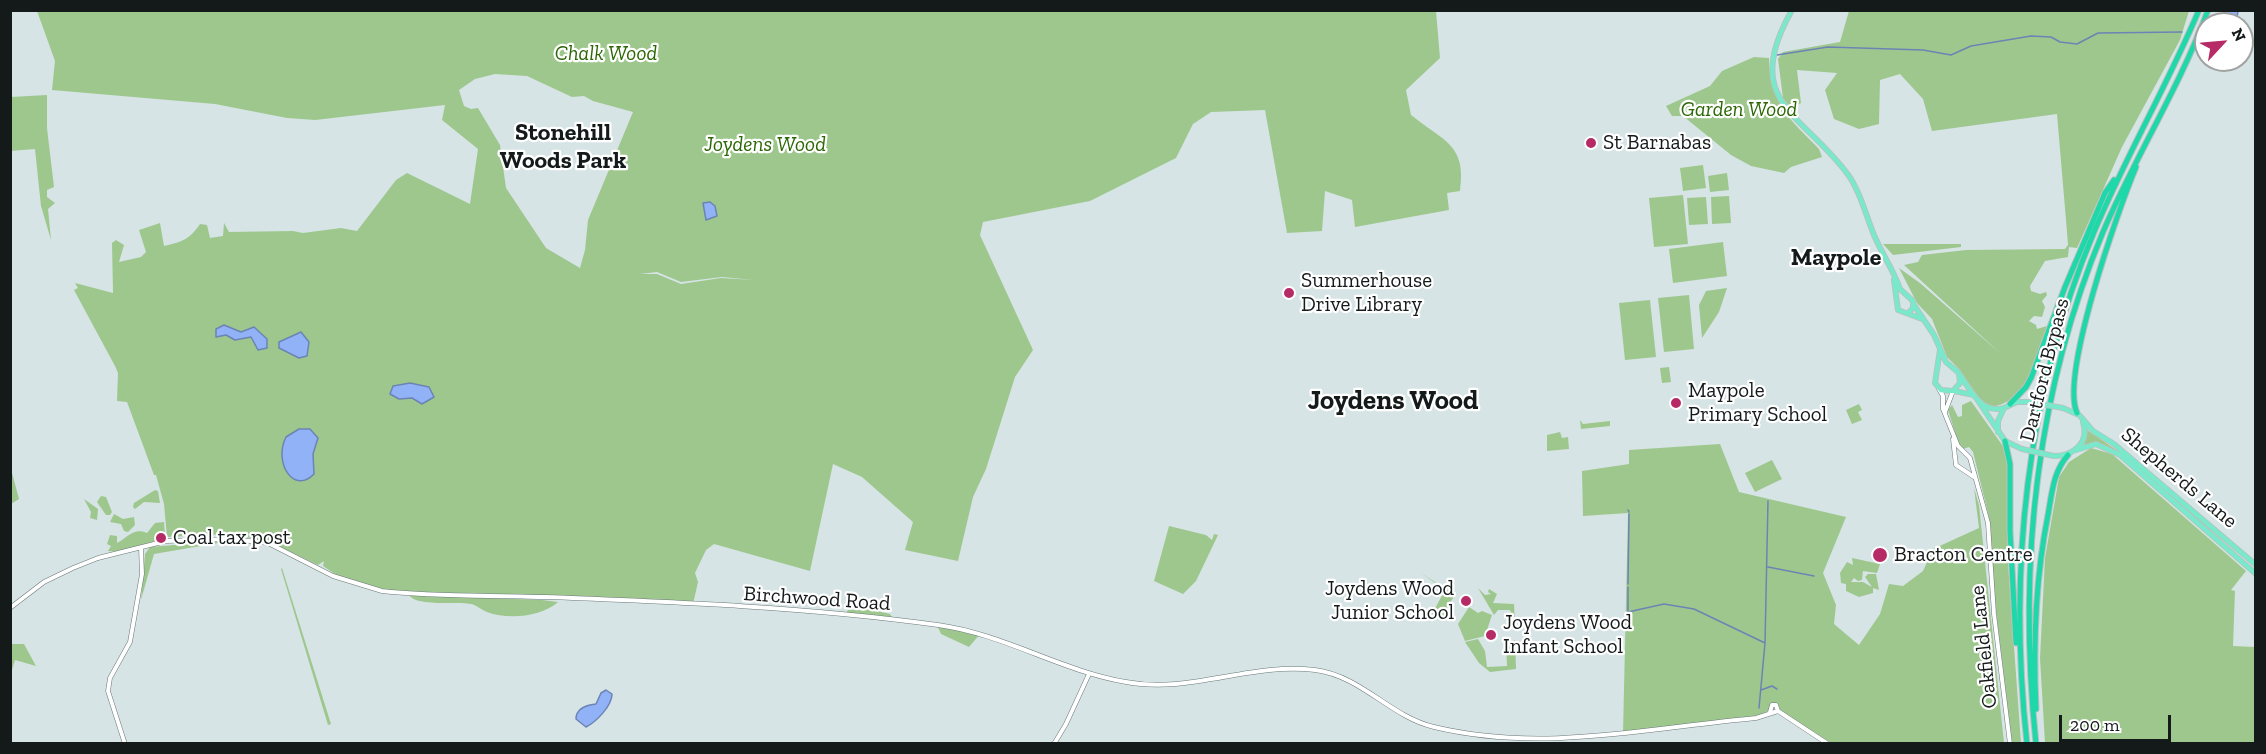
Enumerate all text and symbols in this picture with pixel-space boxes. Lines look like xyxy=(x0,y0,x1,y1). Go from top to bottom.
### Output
north arrow xyxy=(2194,12,2254,72)
text: N xyxy=(2228,25,2250,44)
park label: Chalk Wood xyxy=(555,41,657,67)
park label: Garden Wood xyxy=(1681,97,1797,123)
district label: Stonehill Woods Park xyxy=(500,119,626,175)
place label: St Barnabas xyxy=(1603,130,1711,156)
park label: Joydens Wood xyxy=(704,132,826,158)
marker: St Barnabas xyxy=(1584,136,1598,150)
district label: Maypole xyxy=(1791,244,1881,272)
place label: Summerhouse Drive Library xyxy=(1301,268,1432,318)
marker: Summerhouse Drive Library xyxy=(1282,286,1296,300)
street label: Dartford Bypass xyxy=(2015,296,2075,444)
place label: Maypole Primary School xyxy=(1688,378,1827,428)
district label: Joydens Wood xyxy=(1308,385,1478,417)
marker: Maypole Primary School xyxy=(1669,396,1683,410)
street label: Shepherds Lane xyxy=(2116,422,2242,534)
place label: Coal tax post xyxy=(173,525,291,551)
marker: Coal tax post xyxy=(154,531,168,545)
place label: Bracton Centre xyxy=(1894,542,2033,568)
marker: Bracton Centre xyxy=(1871,546,1889,564)
place label: Joydens Wood Junior School xyxy=(1325,576,1454,626)
street label: Birchwood Road xyxy=(743,581,891,617)
street label: Oakfield Lane xyxy=(1965,584,2003,710)
marker: Joydens Wood Junior School xyxy=(1459,594,1473,608)
place label: Joydens Wood Infant School xyxy=(1503,610,1632,660)
marker: Joydens Wood Infant School xyxy=(1484,628,1498,642)
scale bar xyxy=(2062,703,2174,741)
text: 200 m xyxy=(2070,714,2120,736)

